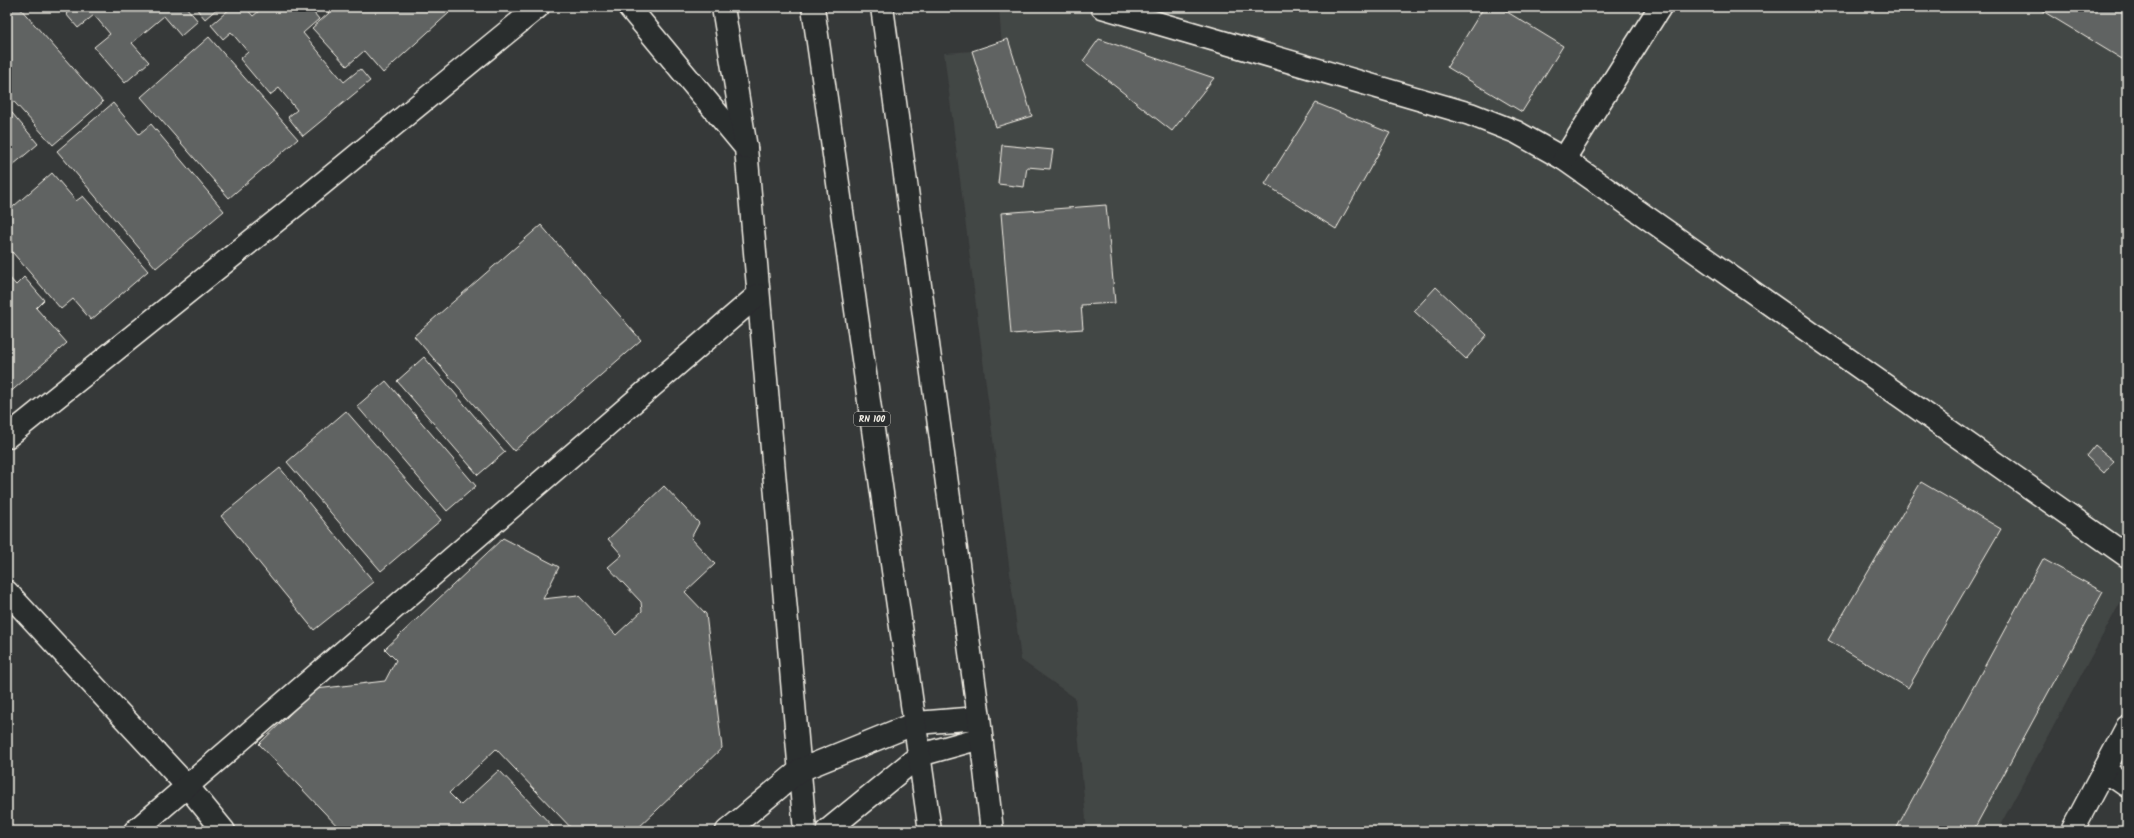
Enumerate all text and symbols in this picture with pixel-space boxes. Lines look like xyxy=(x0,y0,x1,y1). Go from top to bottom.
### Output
road number: RN 100 xyxy=(854,412,890,426)

